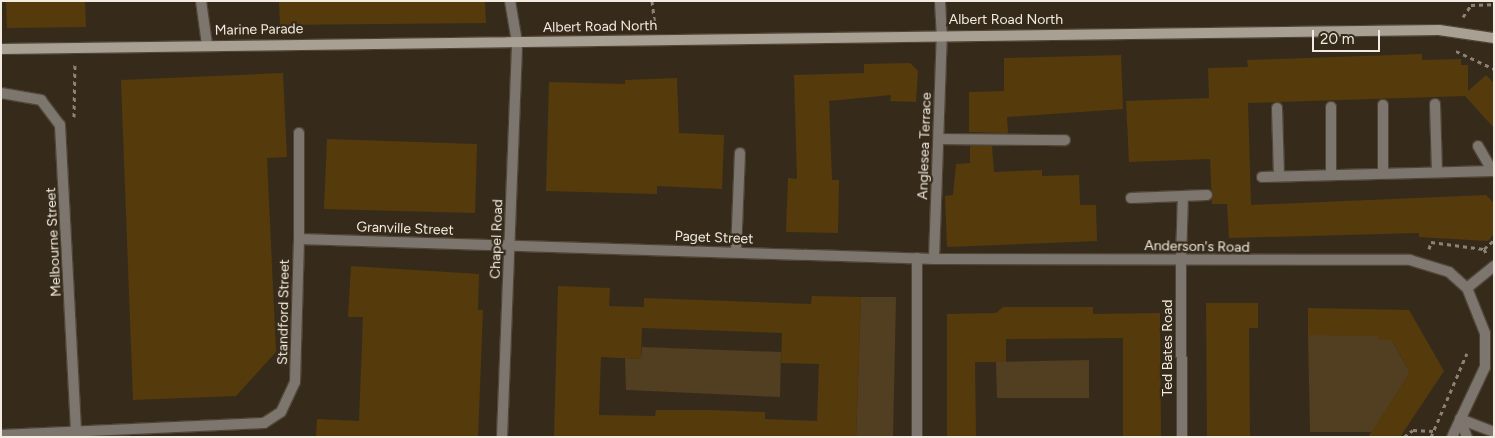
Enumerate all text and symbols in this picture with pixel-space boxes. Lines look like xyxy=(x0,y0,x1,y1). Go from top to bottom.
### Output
street label: Albert Road North xyxy=(949,12,1063,28)
street label: Albert Road North xyxy=(543,18,657,36)
scale bar xyxy=(1315,20,1382,52)
street label: Marine Parade xyxy=(215,21,303,39)
text: 20 m xyxy=(1320,30,1354,48)
street label: Anglesea Terrace xyxy=(915,92,935,200)
street label: Melbourne Street xyxy=(43,187,65,297)
street label: Chapel Road xyxy=(487,199,507,279)
street label: Granville Street xyxy=(356,219,454,239)
street label: Paget Street xyxy=(674,228,754,248)
street label: Anderson's Road xyxy=(1144,238,1250,256)
street label: Standford Street xyxy=(275,259,293,365)
street label: Ted Bates Road xyxy=(1160,300,1176,396)

